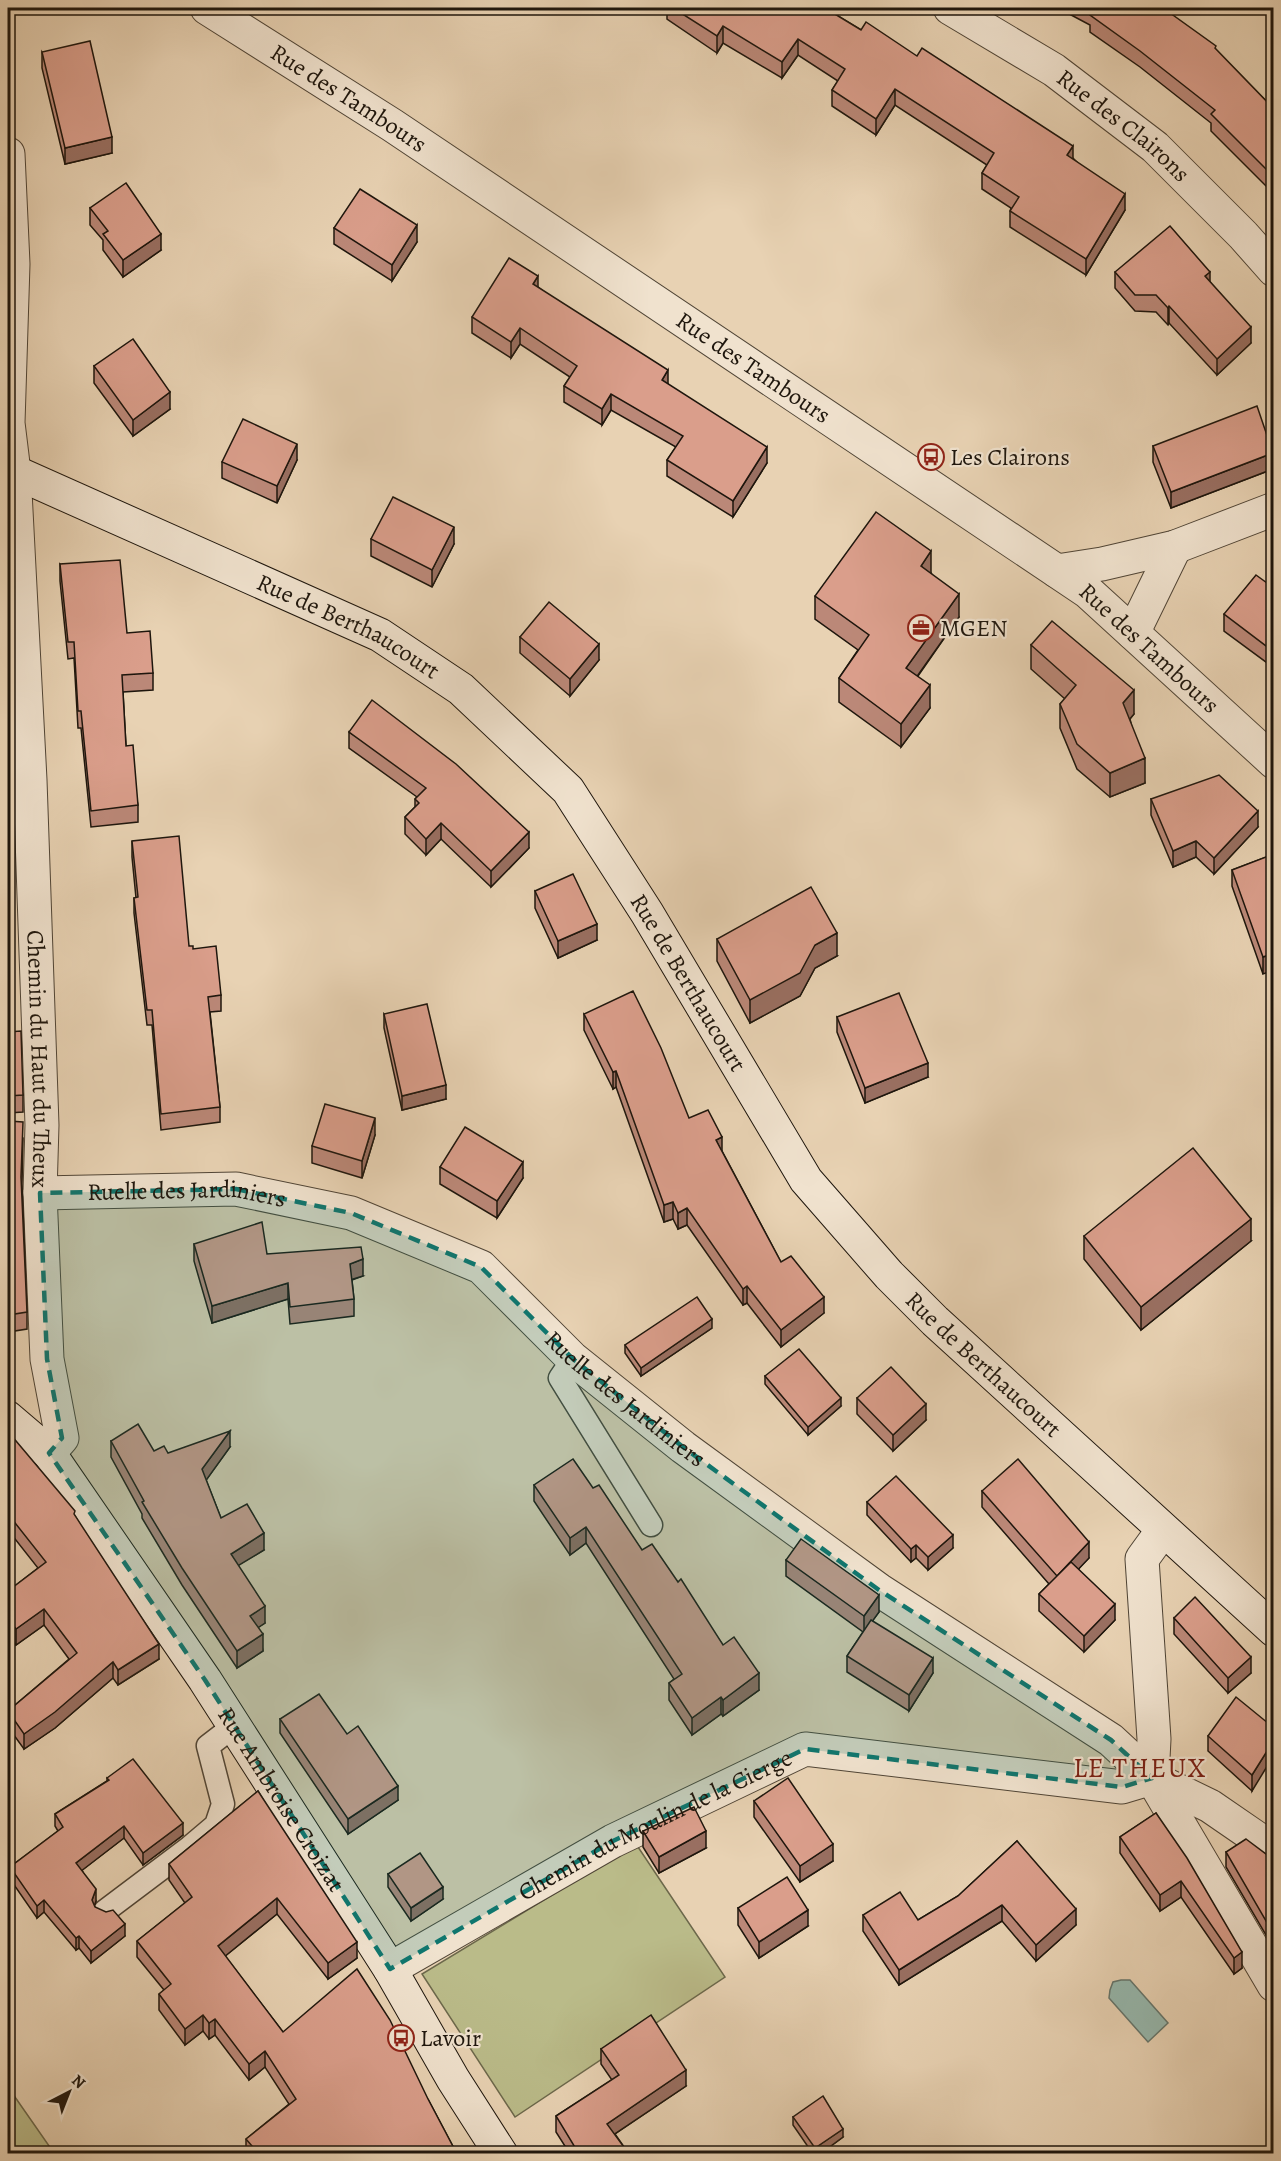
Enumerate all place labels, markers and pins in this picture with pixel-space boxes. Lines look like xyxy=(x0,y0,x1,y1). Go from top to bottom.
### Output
place label: Les Clairons xyxy=(950,441,1070,473)
bus stop icon: Les Clairons xyxy=(916,442,946,472)
place label: MGEN xyxy=(940,612,1008,644)
office icon: MGEN xyxy=(906,613,936,643)
place label: Lavoir xyxy=(420,2022,481,2054)
bus stop icon: Lavoir xyxy=(386,2023,416,2053)

